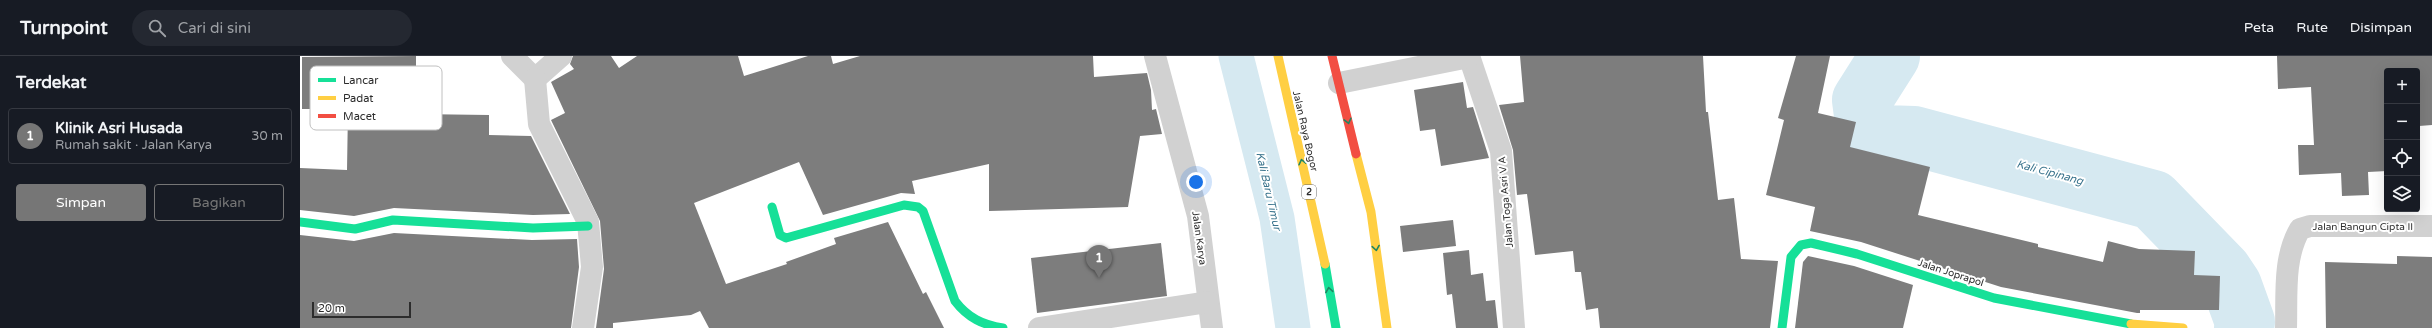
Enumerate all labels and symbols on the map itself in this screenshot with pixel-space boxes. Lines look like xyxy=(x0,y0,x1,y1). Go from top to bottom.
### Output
legend xyxy=(310,66,442,130)
text: Lancar xyxy=(343,74,379,87)
street label: Jalan Raya Bogor xyxy=(1290,90,1320,173)
text: Padat xyxy=(343,92,373,105)
text: Macet xyxy=(343,110,376,123)
one-way arrow xyxy=(1344,118,1352,124)
water label: Kali Baru Timur xyxy=(1253,151,1284,233)
street label: Jalan Toga Asri V A xyxy=(1496,156,1516,248)
water label: Kali Cipinang xyxy=(2015,157,2086,188)
one-way arrow xyxy=(1298,159,1306,166)
your location xyxy=(1186,172,1206,192)
road number: 2 xyxy=(1302,185,1316,199)
street label: Jalan Karya xyxy=(1189,210,1209,266)
street label: Jalan Bangun Cipta II xyxy=(2313,221,2413,233)
pin: 1 xyxy=(1086,245,1112,278)
one-way arrow xyxy=(1372,245,1380,251)
street label: Jalan Joprapol xyxy=(1916,257,1985,289)
one-way arrow xyxy=(1326,286,1334,293)
scale bar xyxy=(312,300,411,319)

